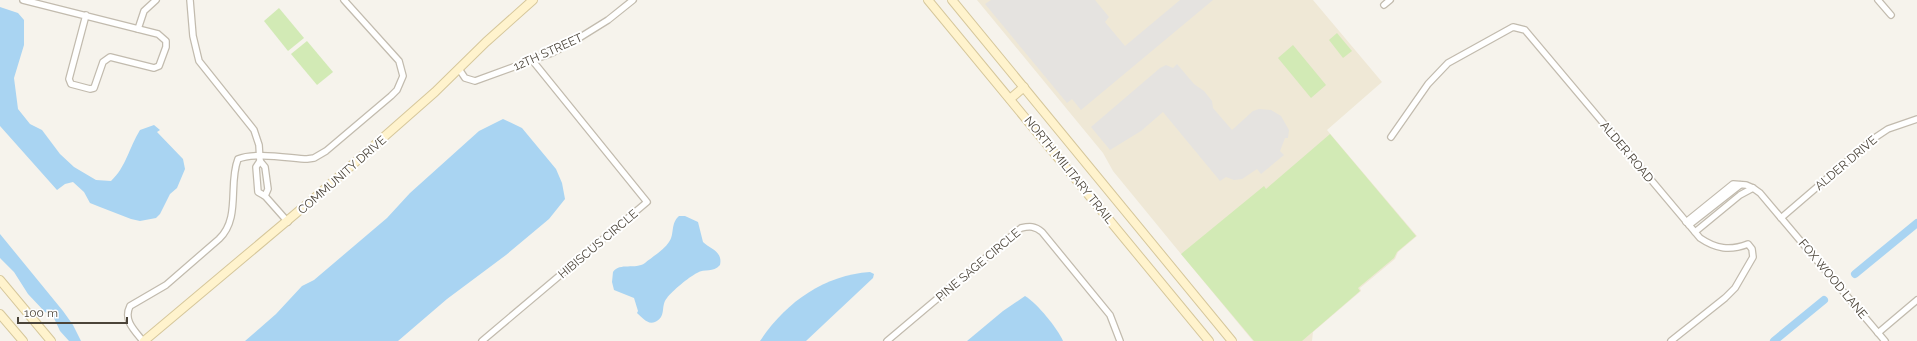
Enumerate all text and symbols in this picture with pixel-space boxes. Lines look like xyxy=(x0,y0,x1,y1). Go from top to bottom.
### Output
street label: 12TH STREET xyxy=(511,30,585,74)
street label: NORTH MILITARY TRAIL xyxy=(1021,113,1117,227)
street label: ALDER ROAD xyxy=(1597,119,1657,186)
street label: COMMUNITY DRIVE xyxy=(295,133,389,217)
street label: ALDER DRIVE xyxy=(1812,133,1880,193)
street label: HIBISCUS CIRCLE xyxy=(555,207,641,281)
street label: PINE SAGE CIRCLE xyxy=(933,226,1023,304)
street label: FOX WOOD LANE xyxy=(1796,237,1870,321)
scale bar xyxy=(18,299,127,325)
text: 100 m xyxy=(24,306,58,320)

